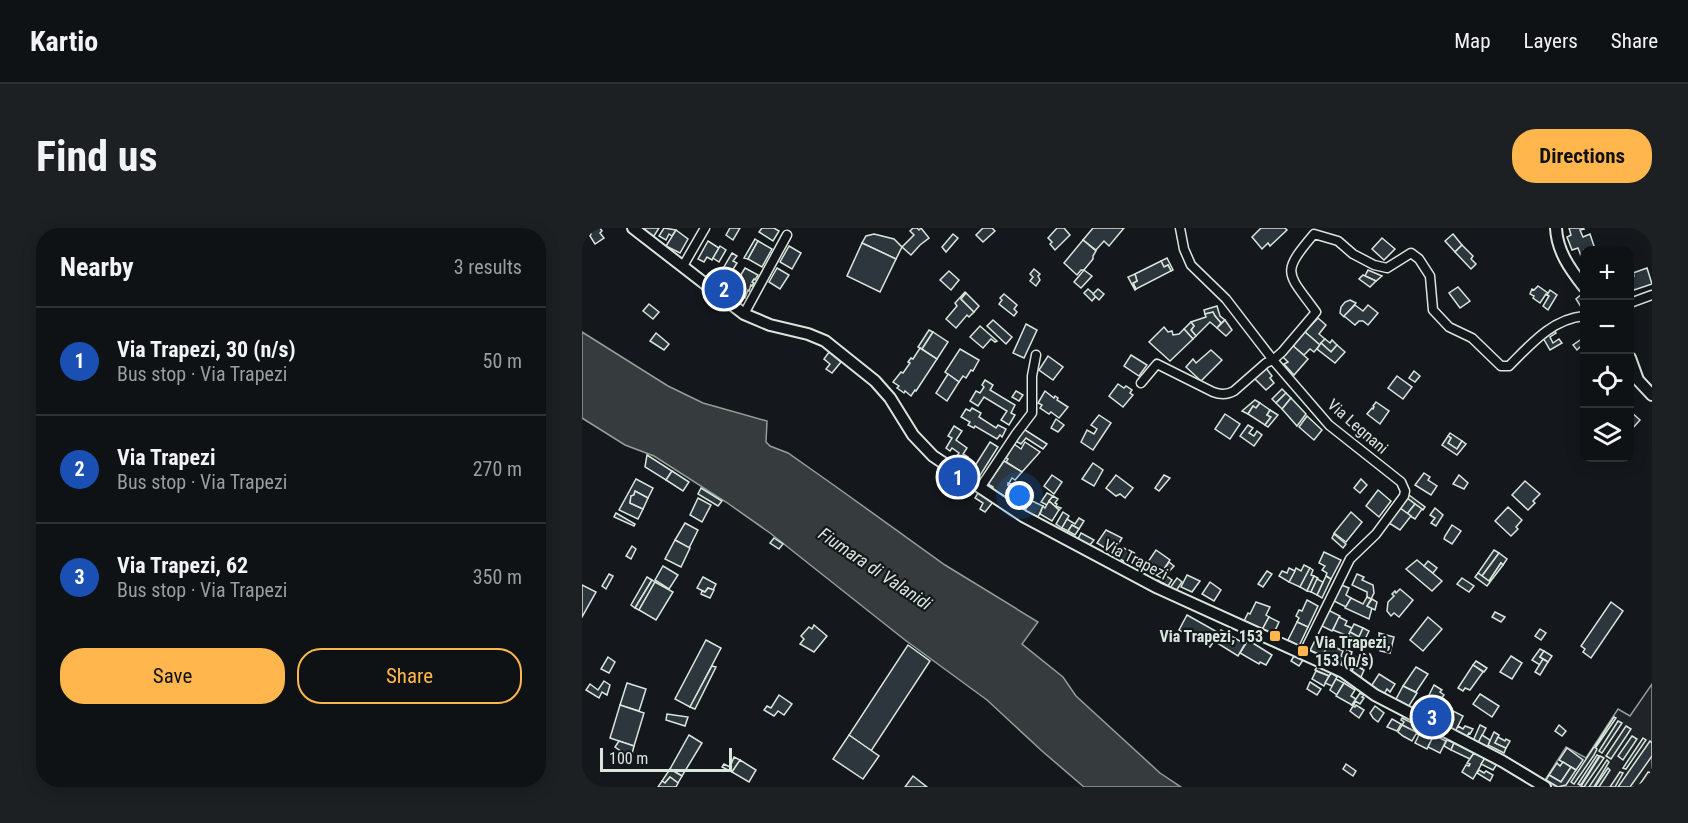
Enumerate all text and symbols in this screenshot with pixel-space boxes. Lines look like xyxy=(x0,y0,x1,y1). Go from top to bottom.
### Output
text: Kartio xyxy=(30,25,98,58)
text: Map xyxy=(1454,29,1491,53)
text: Layers xyxy=(1524,29,1578,53)
text: Share xyxy=(1611,29,1658,53)
button: Directions xyxy=(1512,129,1652,183)
text: Find us xyxy=(36,132,157,181)
map controls xyxy=(1580,246,1634,462)
button: + xyxy=(1580,246,1634,300)
text: Nearby xyxy=(60,252,134,282)
text: 3 results xyxy=(454,255,522,279)
pin: 2 xyxy=(704,266,744,312)
button: − xyxy=(1580,300,1634,354)
text: Via Trapezi, 30 (n/s) xyxy=(117,337,296,362)
text: 1 xyxy=(74,349,85,373)
text: 50 m xyxy=(483,349,522,373)
button: locate xyxy=(1580,354,1634,408)
text: Bus stop · Via Trapezi xyxy=(117,362,287,386)
street label: Via Legnani xyxy=(1324,395,1392,458)
button: layers xyxy=(1580,408,1634,462)
text: Via Trapezi xyxy=(117,445,216,470)
pin: 1 xyxy=(938,454,977,500)
text: 2 xyxy=(74,457,85,481)
text: 270 m xyxy=(473,457,522,481)
text: Bus stop · Via Trapezi xyxy=(117,470,287,494)
your location xyxy=(1005,481,1034,510)
water label: Fiumara di Valanidi xyxy=(815,523,937,615)
street label: Via Trapezi xyxy=(1100,535,1171,584)
text: Via Trapezi, 62 xyxy=(117,553,248,578)
text: 3 xyxy=(74,565,85,589)
text: 350 m xyxy=(473,565,522,589)
text: Bus stop · Via Trapezi xyxy=(117,578,287,602)
place label: Via Trapezi, 153 xyxy=(1159,627,1263,646)
marker: Via Trapezi, 153 xyxy=(1268,629,1282,643)
place label: Via Trapezi, 153 (n/s) xyxy=(1315,633,1391,670)
marker: Via Trapezi, 153 (n/s) xyxy=(1296,644,1310,658)
button: Save xyxy=(60,648,285,704)
button: Share xyxy=(297,648,522,704)
pin: 3 xyxy=(1412,694,1452,740)
scale bar xyxy=(600,745,732,772)
text: 100 m xyxy=(609,749,648,768)

